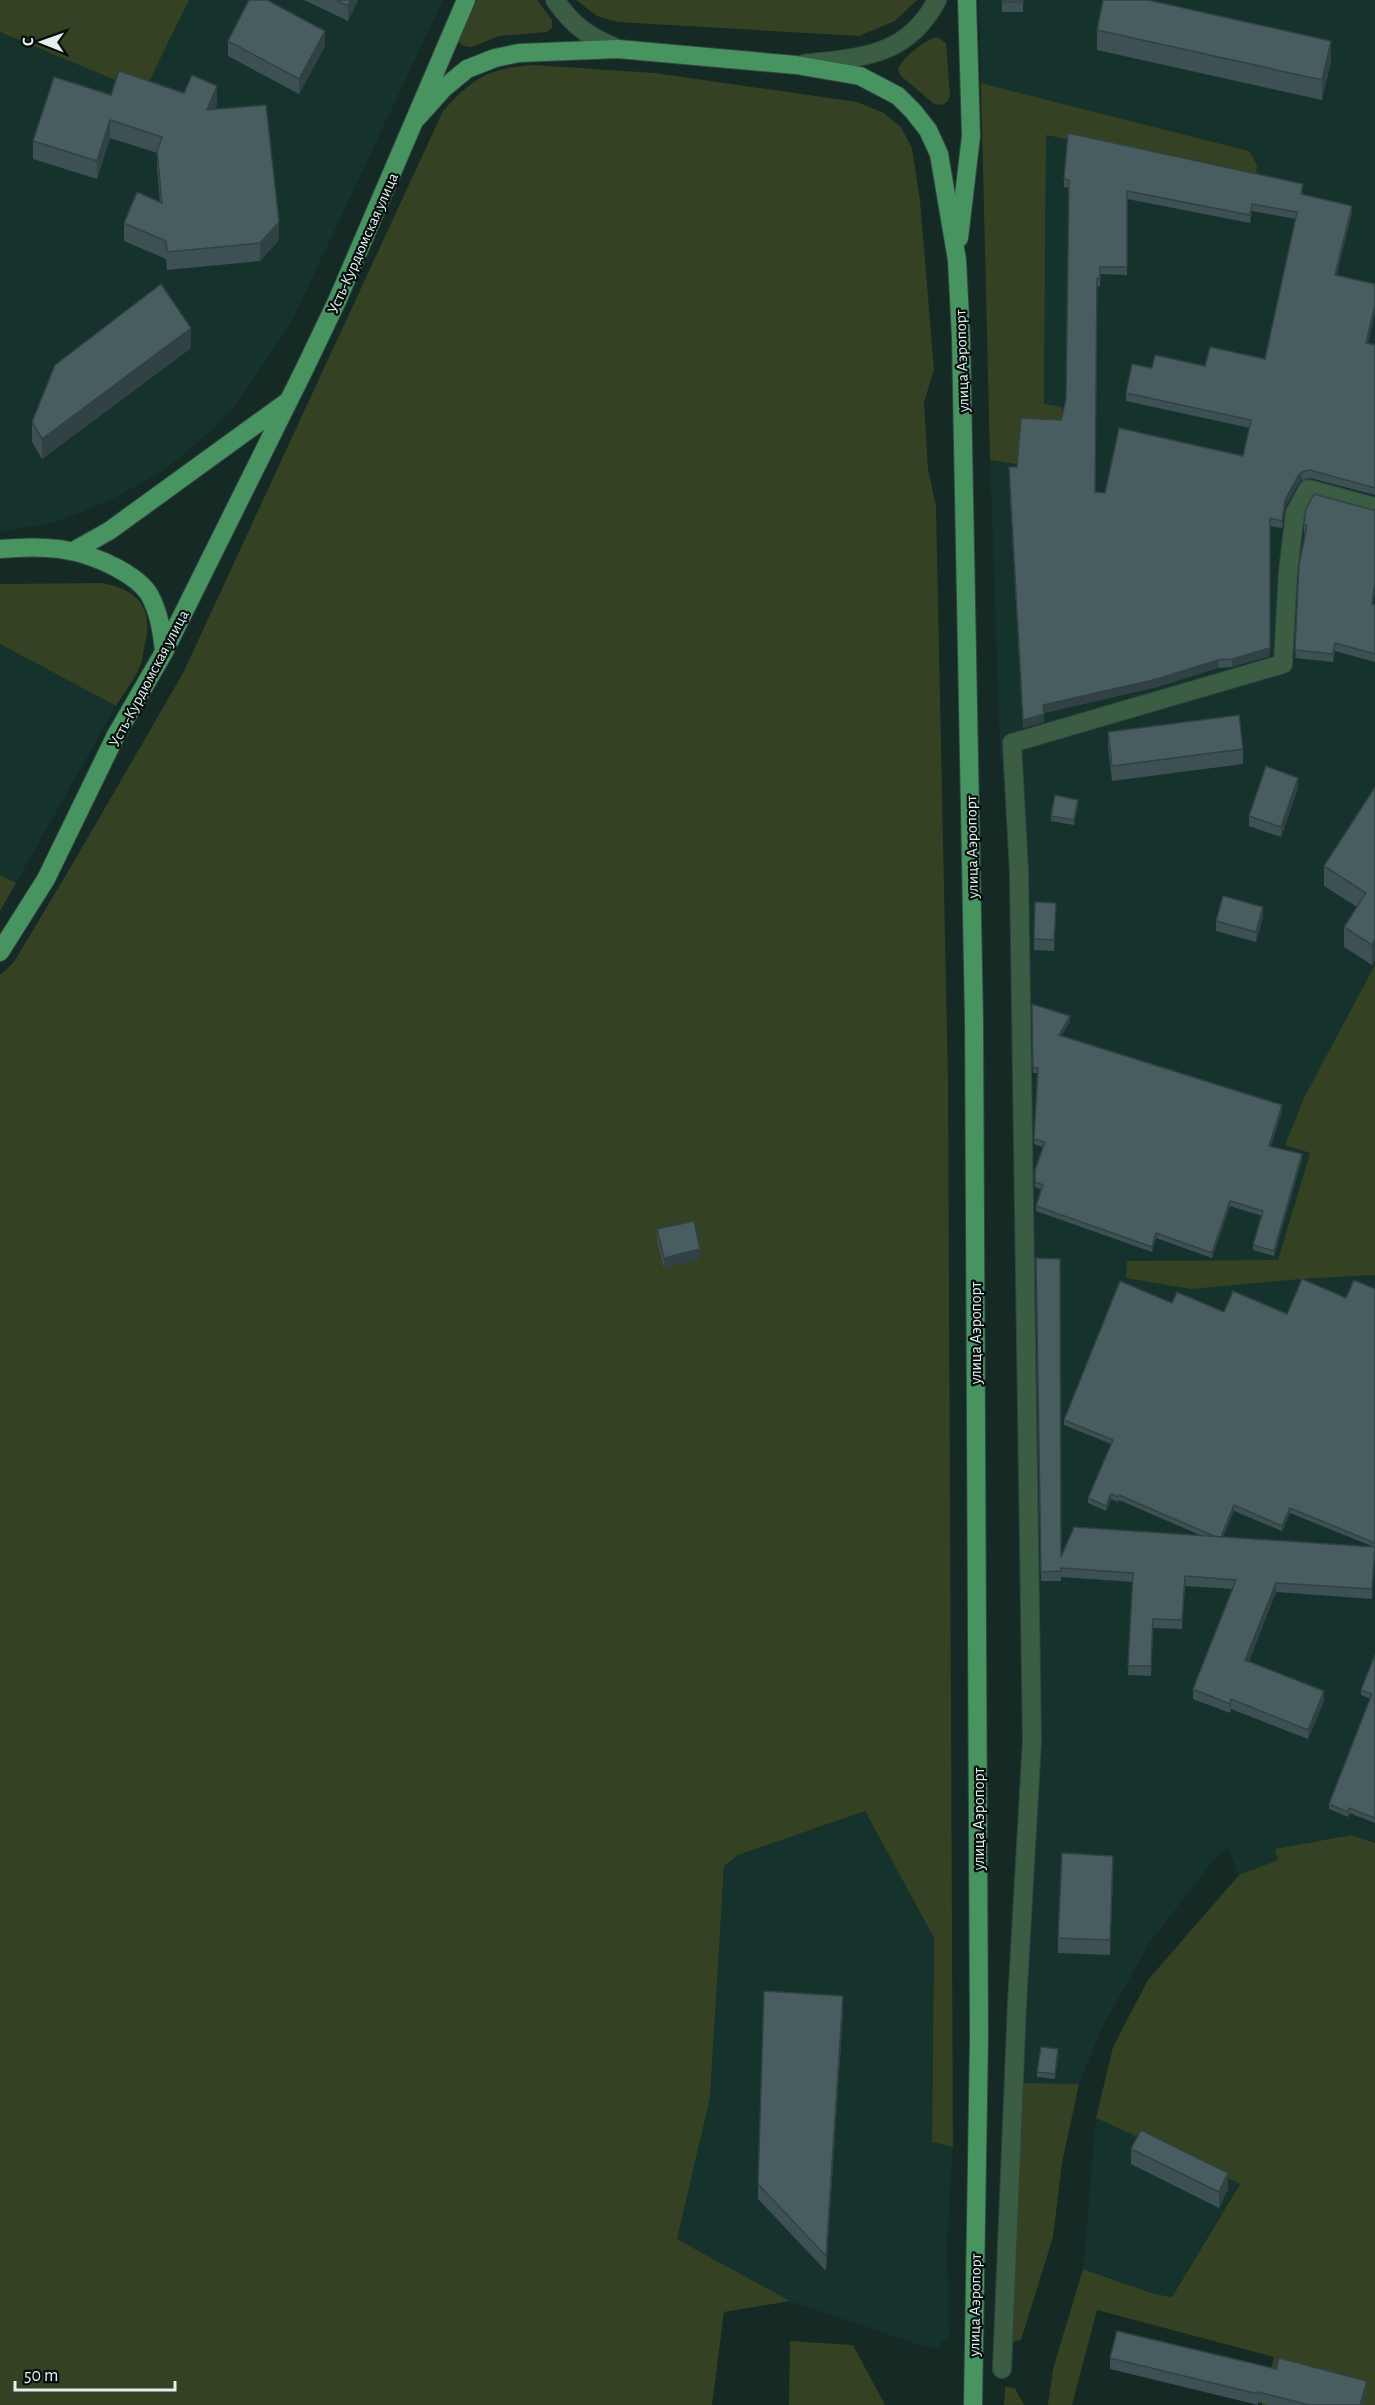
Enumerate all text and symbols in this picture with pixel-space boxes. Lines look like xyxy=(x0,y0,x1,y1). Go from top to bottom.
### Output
north arrow xyxy=(12,12,72,72)
text: С xyxy=(20,37,36,46)
street label: Усть-Курдюмская улица xyxy=(325,170,402,317)
street label: улица Аэропорт xyxy=(952,309,973,414)
street label: Усть-Курдюмская улица xyxy=(106,607,193,750)
street label: улица Аэропорт xyxy=(963,795,982,899)
street label: улица Аэропорт xyxy=(968,1281,985,1385)
street label: улица Аэропорт xyxy=(971,1767,988,1871)
street label: улица Аэропорт xyxy=(966,2253,985,2357)
scale bar xyxy=(15,2354,176,2392)
text: 50 m xyxy=(24,2367,58,2385)

